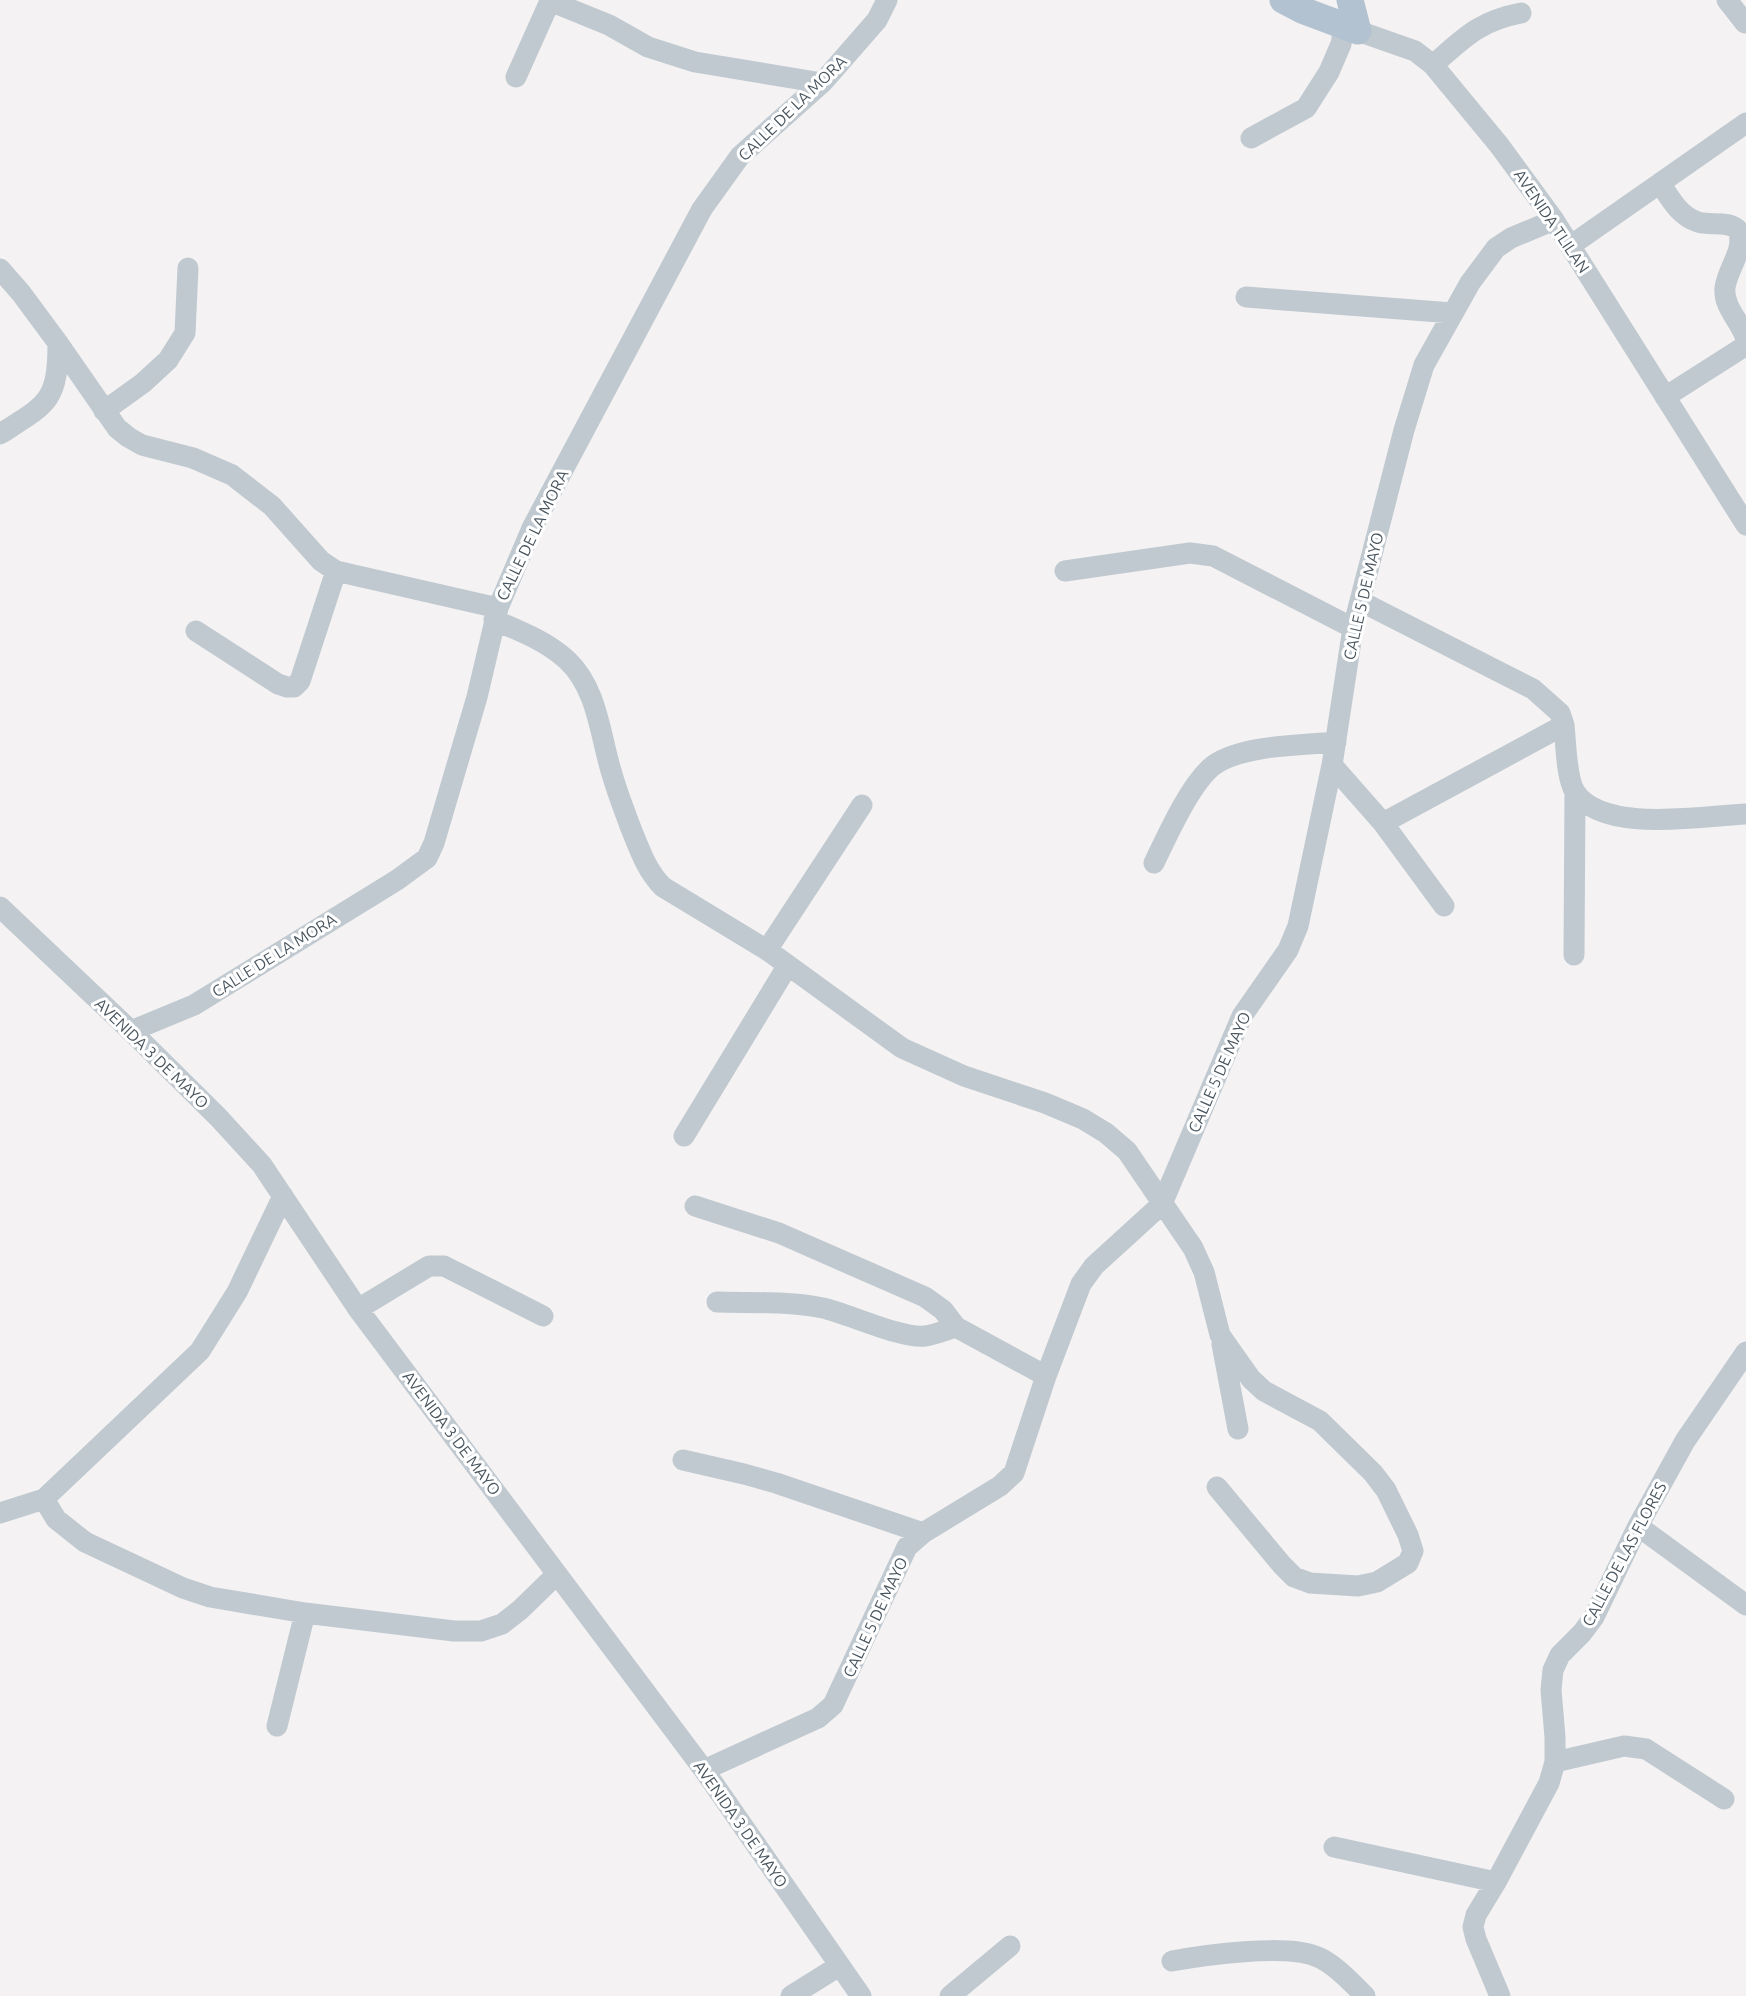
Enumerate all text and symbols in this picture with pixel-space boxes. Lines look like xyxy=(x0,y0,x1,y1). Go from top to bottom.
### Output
street label: CALLE DE LA MORA xyxy=(734,51,850,164)
street label: AVENIDA TLILAN xyxy=(1511,166,1593,276)
street label: CALLE DE LA MORA xyxy=(493,466,572,603)
street label: CALLE 5 DE MAYO xyxy=(1340,530,1386,662)
street label: CALLE DE LA MORA xyxy=(208,909,340,1001)
street label: AVENIDA 3 DE MAYO xyxy=(92,994,212,1112)
street label: CALLE 5 DE MAYO xyxy=(1184,1009,1254,1135)
street label: AVENIDA 3 DE MAYO xyxy=(400,1368,504,1498)
street label: CALLE DE LAS FLORES xyxy=(1578,1479,1670,1629)
street label: CALLE 5 DE MAYO xyxy=(839,1554,911,1680)
street label: AVENIDA 3 DE MAYO xyxy=(690,1757,792,1891)

